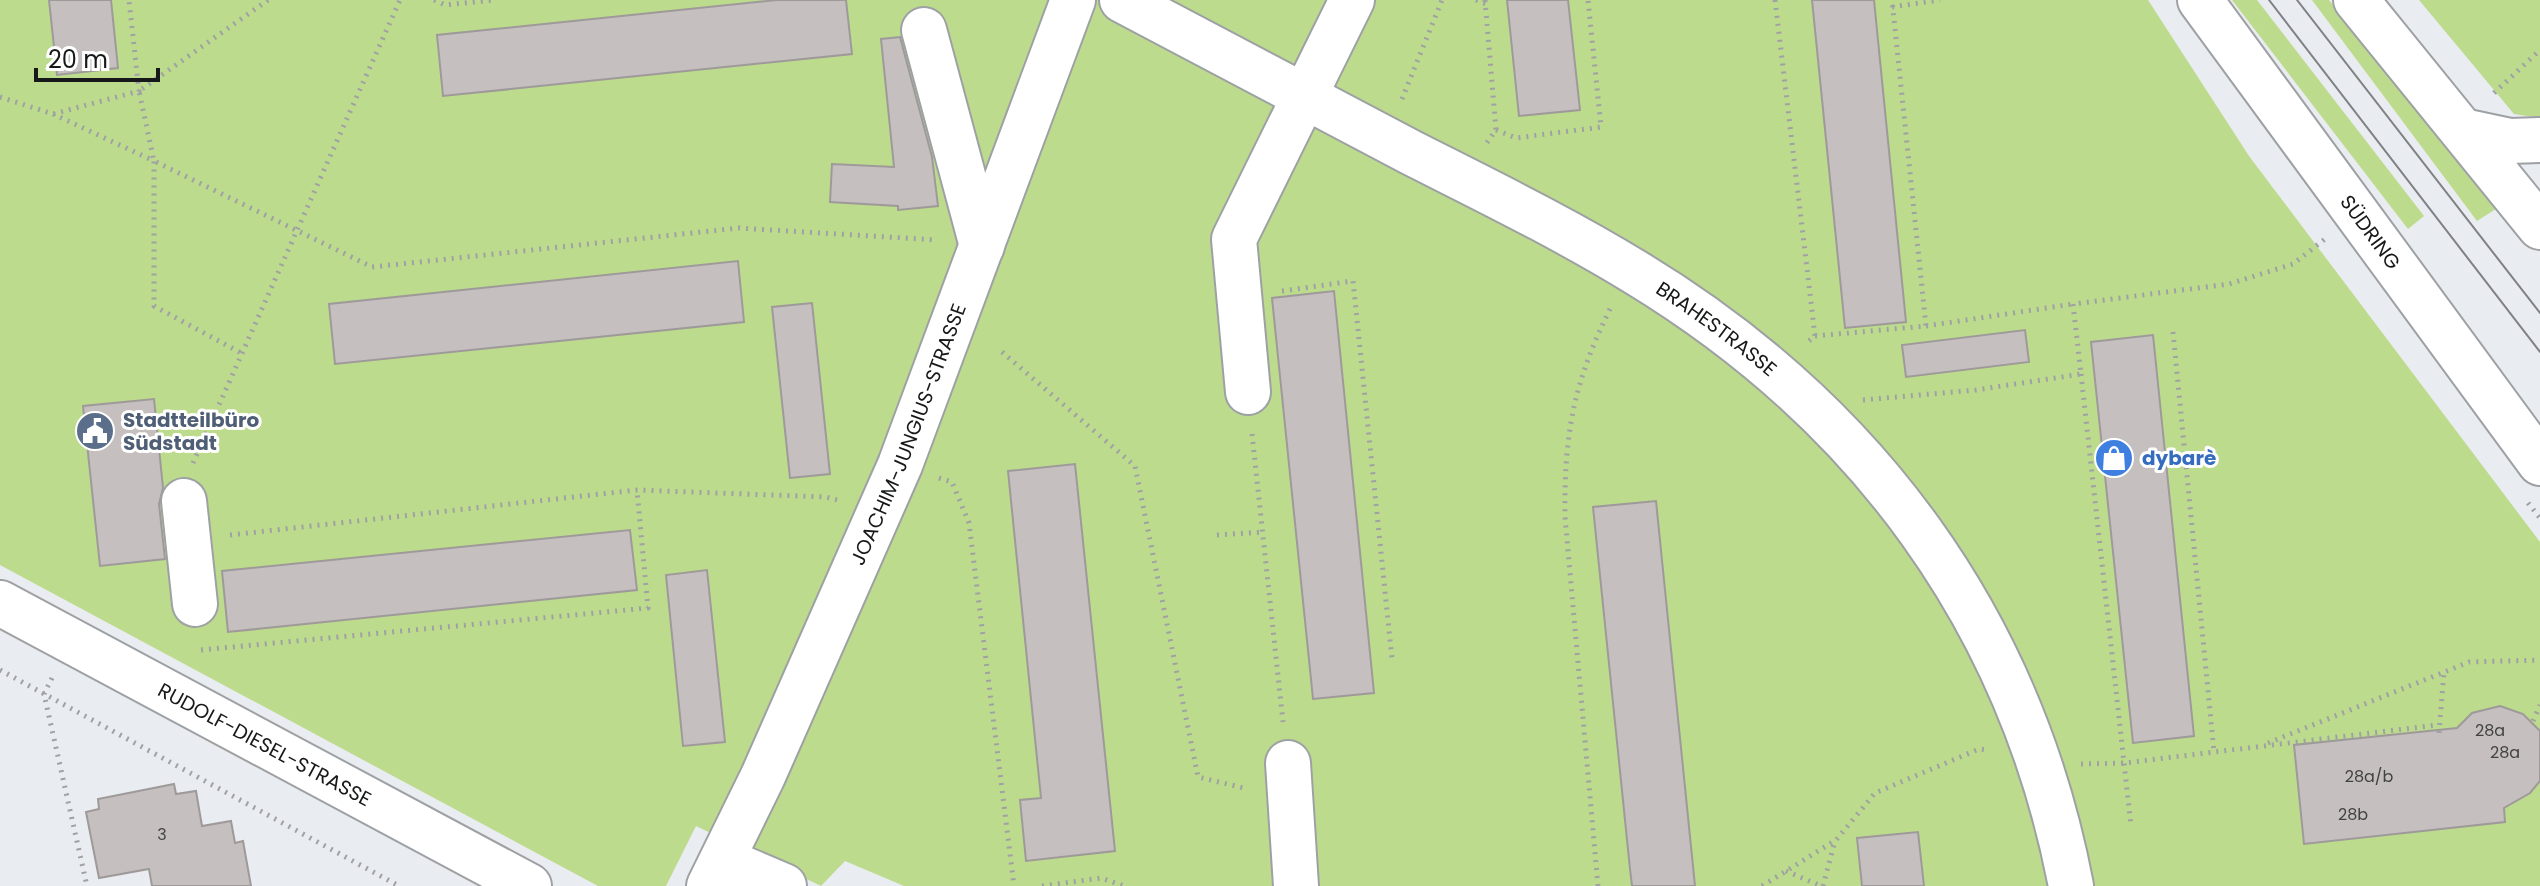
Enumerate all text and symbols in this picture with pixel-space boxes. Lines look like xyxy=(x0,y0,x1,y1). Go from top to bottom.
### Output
scale bar xyxy=(36,32,158,82)
text: 20 m xyxy=(48,43,108,76)
street label: SÜDRING xyxy=(2334,189,2407,275)
street label: BRAHESTRASSE xyxy=(1651,275,1783,383)
street label: JOACHIM-JUNGIUS-STRASSE xyxy=(844,300,973,569)
place label: Stadtteilbüro Südstadt xyxy=(123,406,260,457)
public building icon: Stadtteilbüro Südstadt xyxy=(74,410,116,452)
shop icon: dybarè xyxy=(2093,437,2135,479)
place label: dybarè xyxy=(2142,444,2216,472)
street label: RUDOLF-DIESEL-STRASSE xyxy=(153,676,376,813)
house number: 28a xyxy=(2475,719,2505,742)
house number: 28a xyxy=(2490,741,2520,764)
house number: 28a/b xyxy=(2345,765,2393,788)
house number: 28b xyxy=(2338,803,2368,826)
house number: 3 xyxy=(157,823,167,846)

